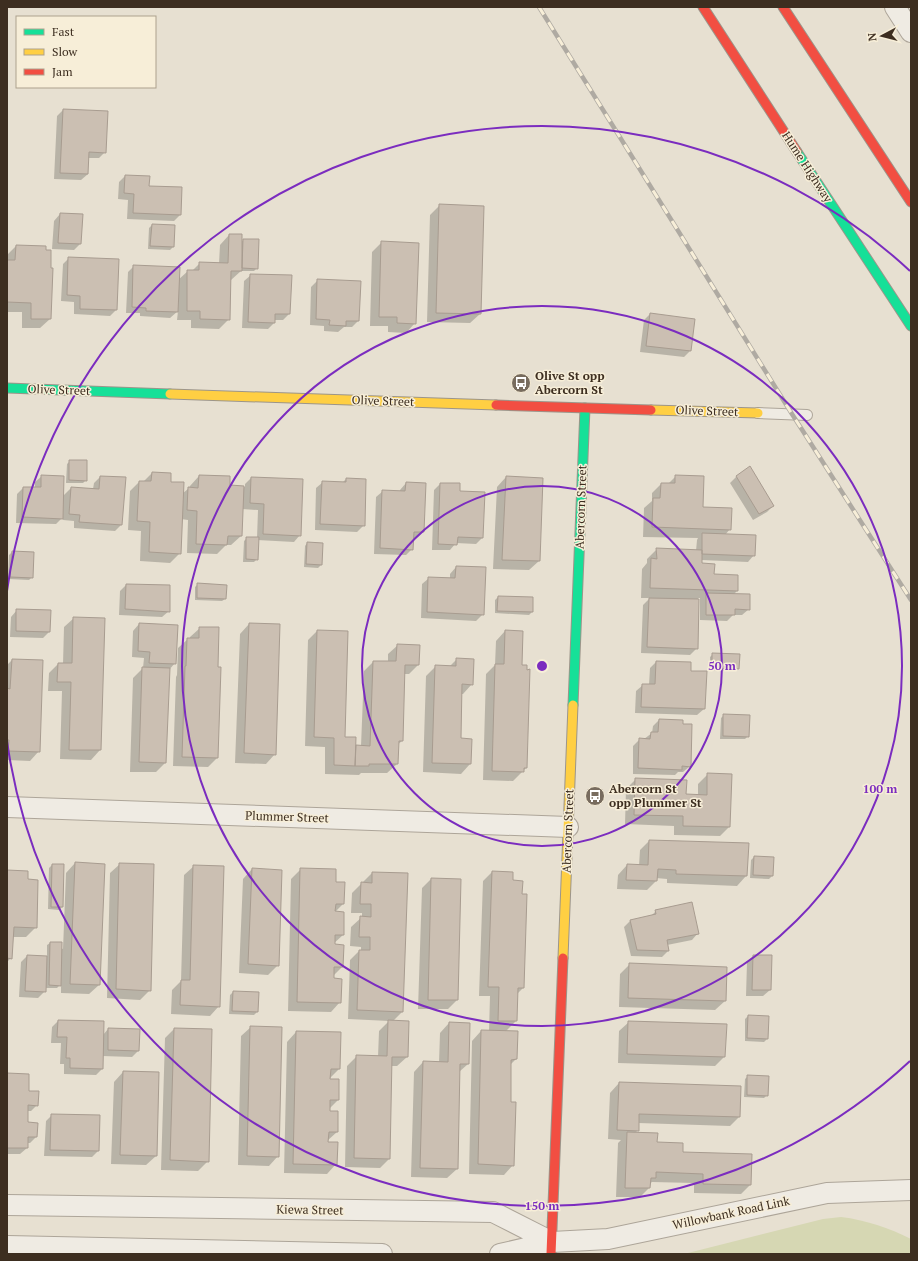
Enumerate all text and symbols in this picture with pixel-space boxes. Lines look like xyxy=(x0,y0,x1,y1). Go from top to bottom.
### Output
legend xyxy=(16,16,156,88)
north arrow xyxy=(862,16,902,56)
text: Fast xyxy=(52,24,75,39)
text: N xyxy=(865,32,880,42)
text: Slow xyxy=(52,44,78,59)
text: Jam xyxy=(52,64,73,79)
street label: Hume Highway xyxy=(779,128,836,206)
place label: Olive St opp Abercorn St xyxy=(535,368,604,397)
bus stop icon: Olive St opp Abercorn St xyxy=(510,372,532,394)
street label: Olive Street xyxy=(27,381,91,398)
street label: Olive Street xyxy=(351,392,415,409)
street label: Olive Street xyxy=(675,402,739,419)
street label: Abercorn Street xyxy=(572,464,589,549)
text: 50 m xyxy=(708,658,736,673)
centre of rings xyxy=(535,659,549,673)
place label: Abercorn St opp Plummer St xyxy=(609,781,702,810)
text: 100 m xyxy=(863,781,897,796)
bus stop icon: Abercorn St opp Plummer St xyxy=(584,785,606,807)
street label: Abercorn Street xyxy=(559,788,576,873)
street label: Plummer Street xyxy=(245,808,330,825)
street label: Willowbank Road Link xyxy=(671,1193,792,1232)
text: 150 m xyxy=(525,1198,559,1213)
street label: Kiewa Street xyxy=(276,1201,344,1218)

